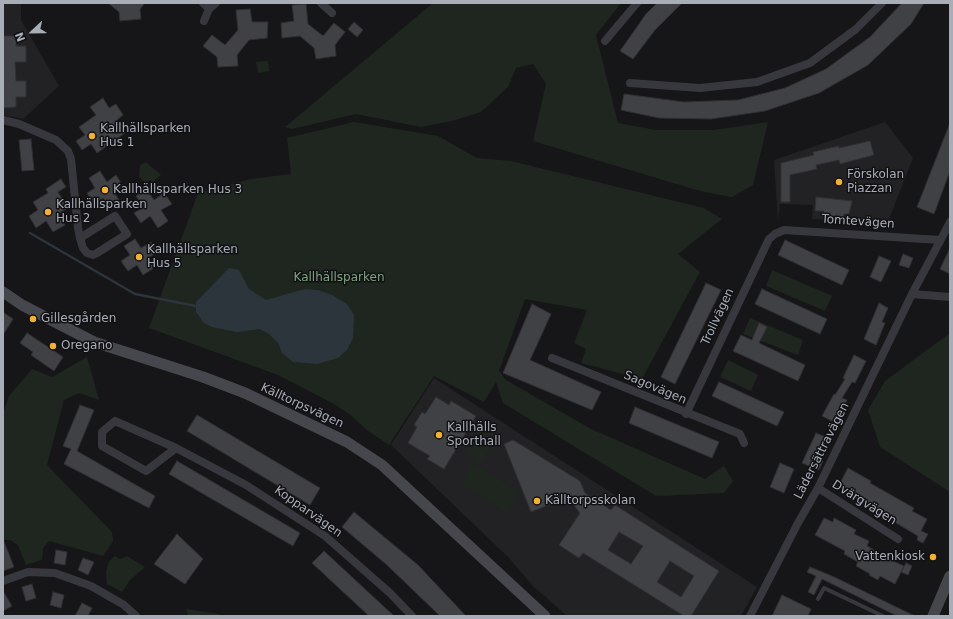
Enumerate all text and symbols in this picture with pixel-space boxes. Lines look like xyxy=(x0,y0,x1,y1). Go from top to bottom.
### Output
north arrow xyxy=(12,12,52,52)
text: N xyxy=(13,30,28,43)
place label: Kallhällsparken Hus 1 xyxy=(100,122,191,150)
marker: Kallhällsparken Hus 1 xyxy=(87,131,97,141)
place label: Förskolan Piazzan xyxy=(847,168,904,196)
marker: Förskolan Piazzan xyxy=(834,177,844,187)
place label: Kallhällsparken Hus 3 xyxy=(113,183,242,197)
marker: Kallhällsparken Hus 3 xyxy=(100,185,110,195)
place label: Kallhällsparken Hus 2 xyxy=(56,198,147,226)
marker: Kallhällsparken Hus 2 xyxy=(43,207,53,217)
street label: Tomtevägen xyxy=(821,212,895,232)
place label: Kallhällsparken Hus 5 xyxy=(147,243,238,271)
marker: Kallhällsparken Hus 5 xyxy=(134,252,144,262)
park label: Kallhällsparken xyxy=(294,271,384,285)
street label: Trollvägen xyxy=(699,286,737,348)
place label: Gillesgården xyxy=(41,312,116,326)
marker: Gillesgården xyxy=(28,314,38,324)
place label: Oregano xyxy=(61,339,112,353)
marker: Oregano xyxy=(48,341,58,351)
street label: Sagovägen xyxy=(621,368,689,408)
street label: Källtorpsvägen xyxy=(258,381,346,431)
street label: Lädersättravägen xyxy=(791,400,853,502)
place label: Kallhälls Sporthall xyxy=(447,421,501,449)
marker: Kallhälls Sporthall xyxy=(434,430,444,440)
street label: Dvärgvägen xyxy=(829,478,899,528)
street label: Kopparvägen xyxy=(271,483,345,541)
place label: Källtorpsskolan xyxy=(545,494,636,508)
marker: Källtorpsskolan xyxy=(532,496,542,506)
place label: Vattenkiosk xyxy=(855,550,925,564)
marker: Vattenkiosk xyxy=(928,552,938,562)

